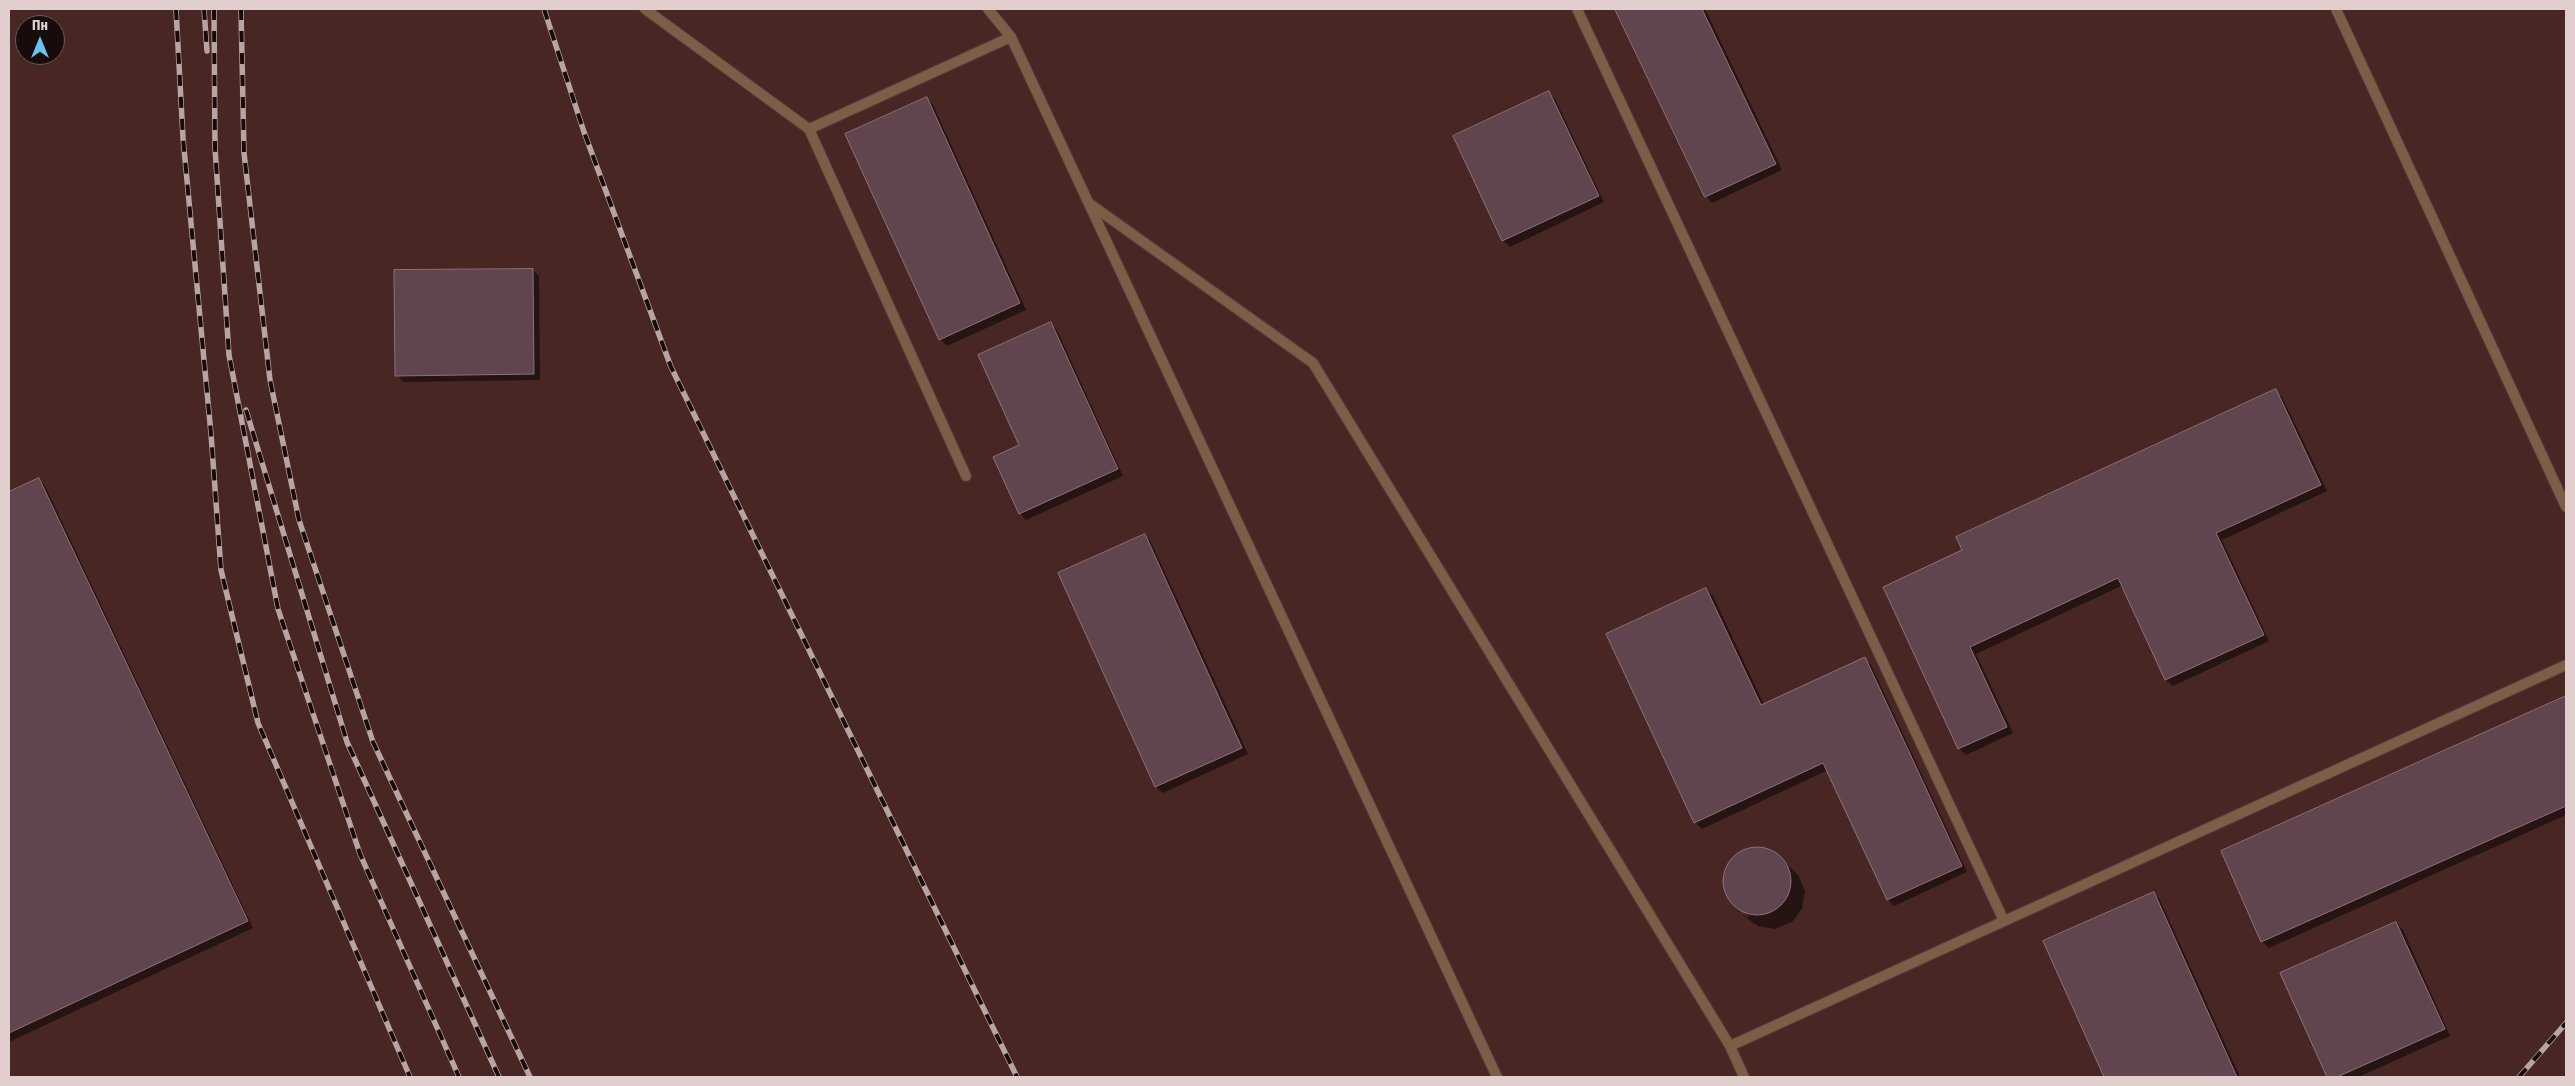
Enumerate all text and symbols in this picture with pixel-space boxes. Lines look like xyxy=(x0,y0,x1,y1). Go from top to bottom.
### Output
north arrow xyxy=(15,15,65,65)
text: Пн xyxy=(32,17,48,34)

